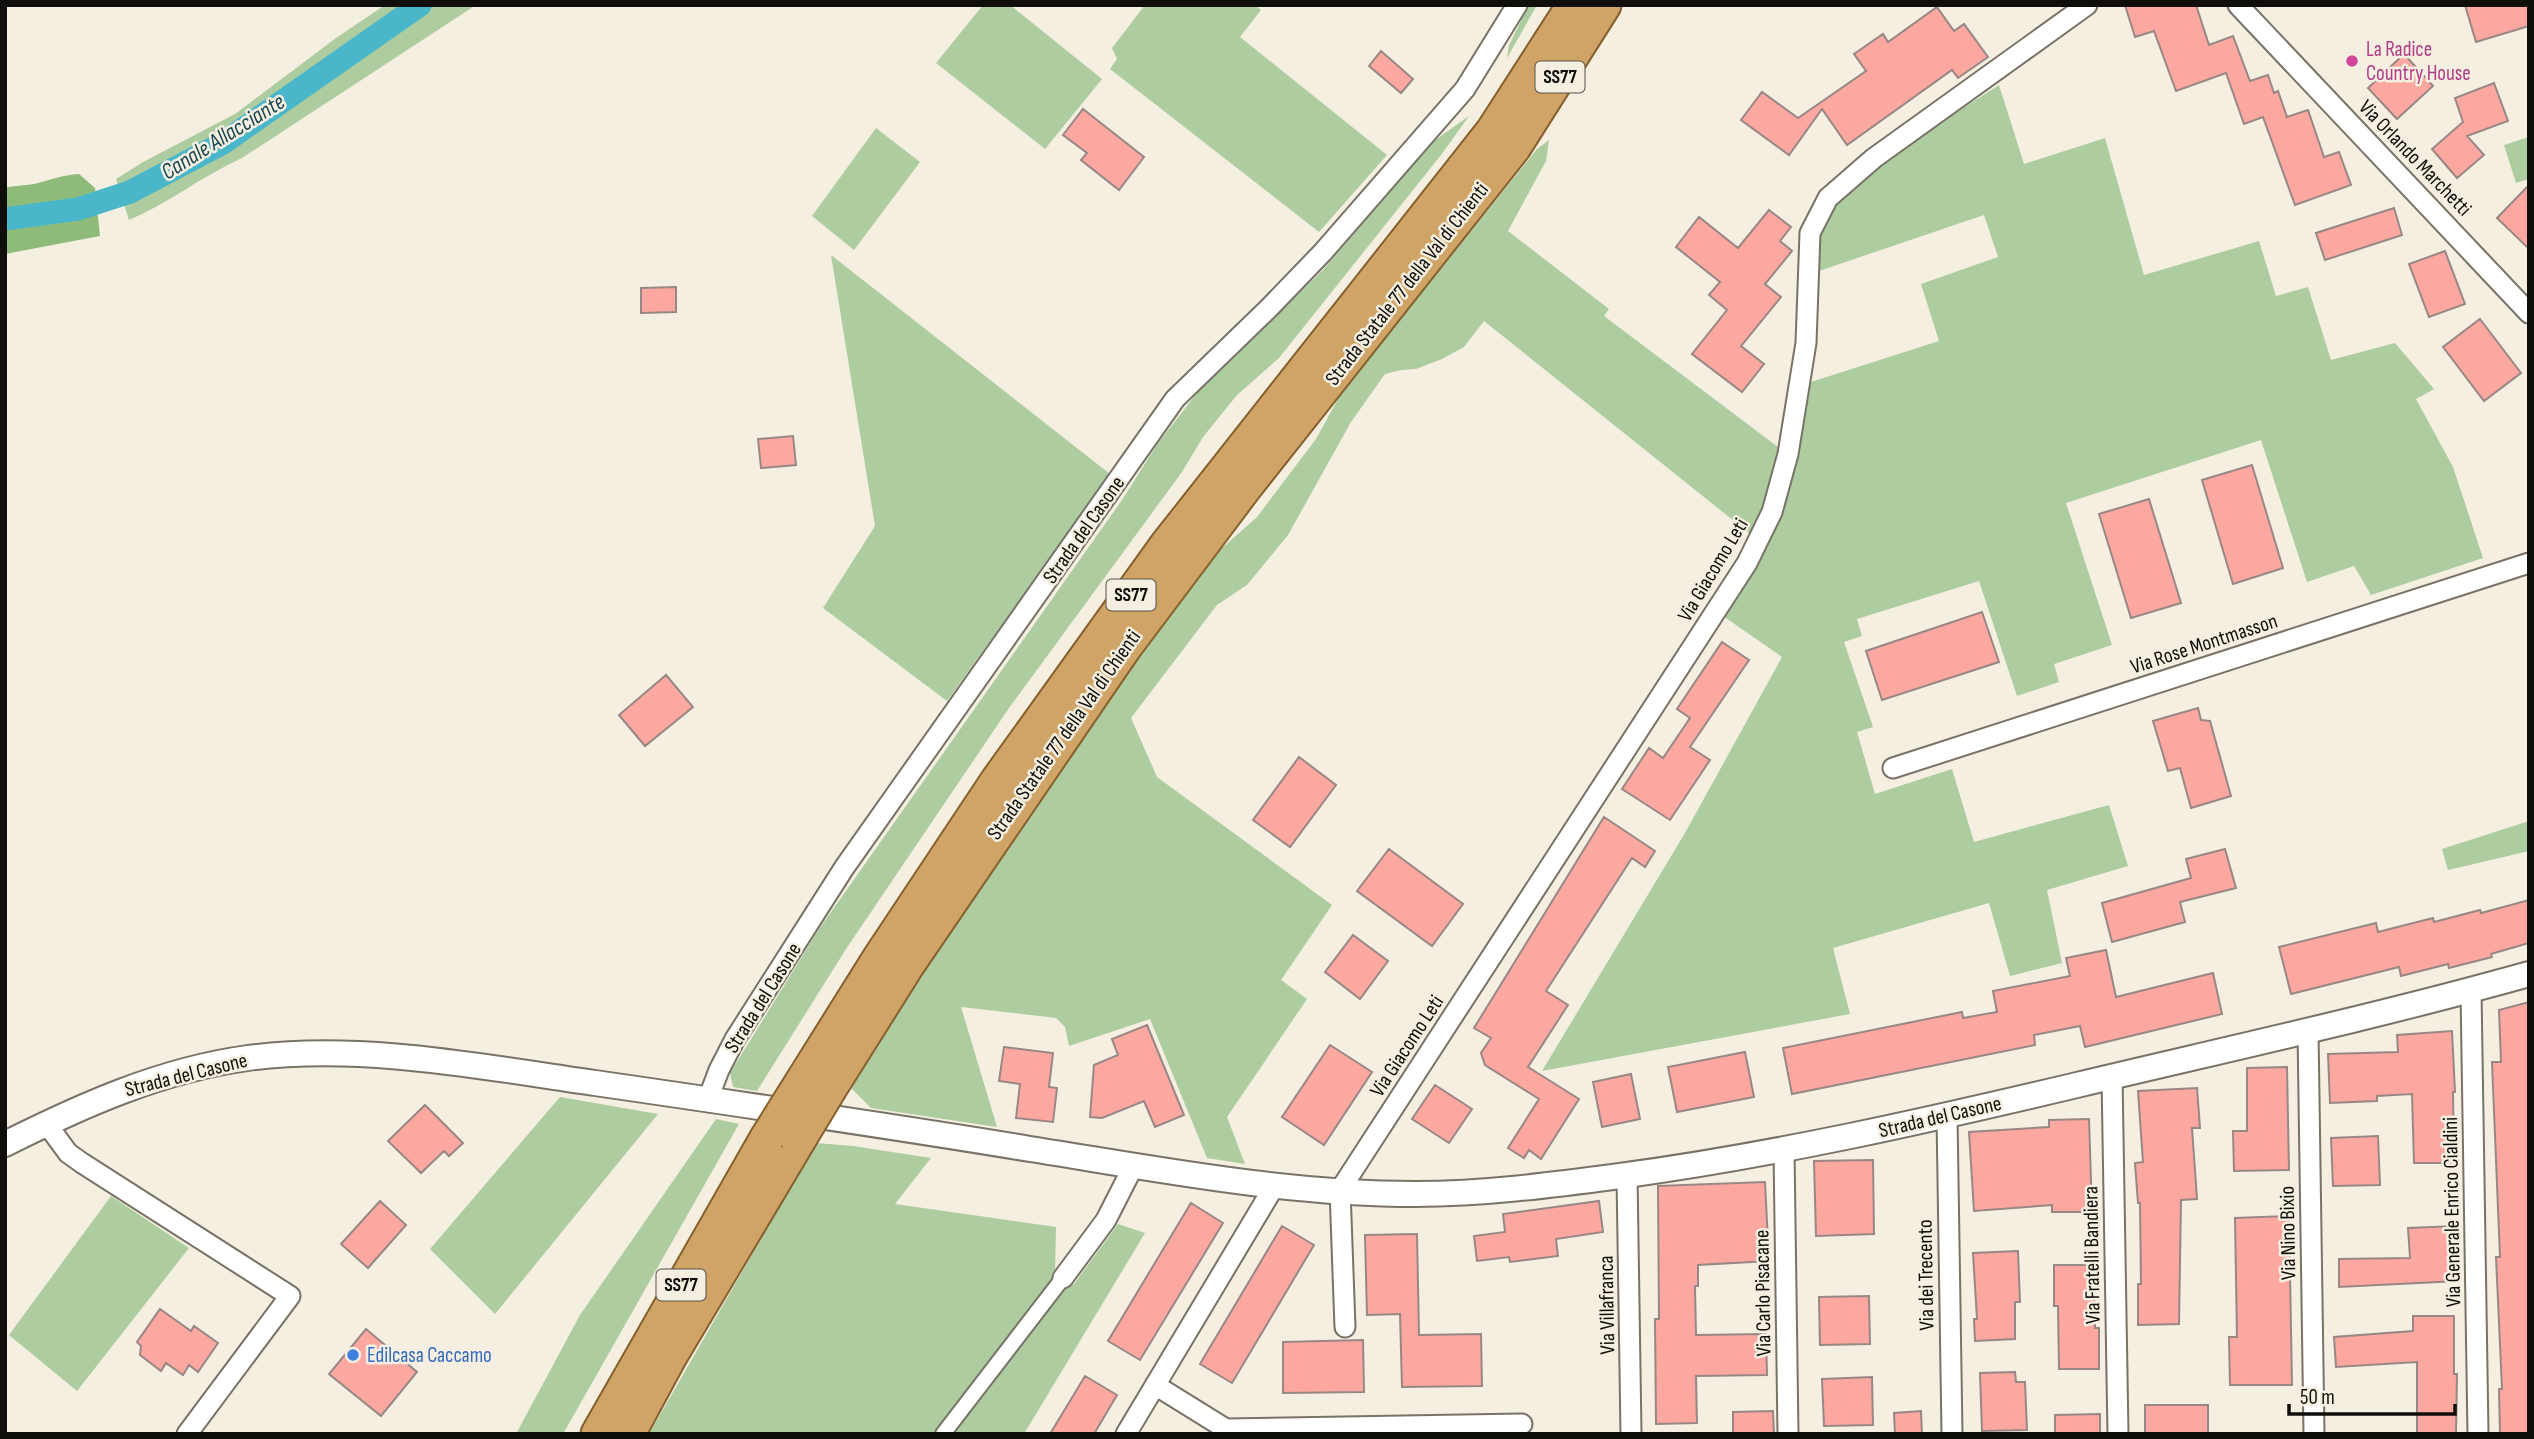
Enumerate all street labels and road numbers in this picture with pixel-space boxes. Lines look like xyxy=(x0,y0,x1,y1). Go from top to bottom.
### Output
road number: SS77 xyxy=(1536,61,1584,92)
street label: Via Orlando Marchetti xyxy=(2353,95,2477,221)
street label: Strada Statale 77 della Val di Chienti xyxy=(1320,178,1494,390)
street label: Strada del Casone xyxy=(1038,471,1130,589)
street label: Via Giacomo Leti xyxy=(1672,514,1754,626)
road number: SS77 xyxy=(1106,580,1156,610)
street label: Via Rose Montmasson xyxy=(2127,608,2281,680)
street label: Strada Statale 77 della Val di Chienti xyxy=(982,625,1146,845)
street label: Strada del Casone xyxy=(719,938,807,1058)
street label: Via Giacomo Leti xyxy=(1365,991,1449,1101)
street label: Strada del Casone xyxy=(122,1048,250,1102)
street label: Strada del Casone xyxy=(1876,1091,2004,1143)
street label: Via Generale Enrico Cialdini xyxy=(2438,1117,2466,1307)
street label: Via Fratelli Bandiera xyxy=(2078,1186,2106,1324)
street label: Via Nino Bixio xyxy=(2275,1186,2301,1280)
street label: Via dei Trecento xyxy=(1913,1219,1939,1331)
street label: Via Carlo Pisacane xyxy=(1749,1229,1777,1357)
street label: Via Villafranca xyxy=(1594,1255,1620,1355)
road number: SS77 xyxy=(656,1270,706,1301)

